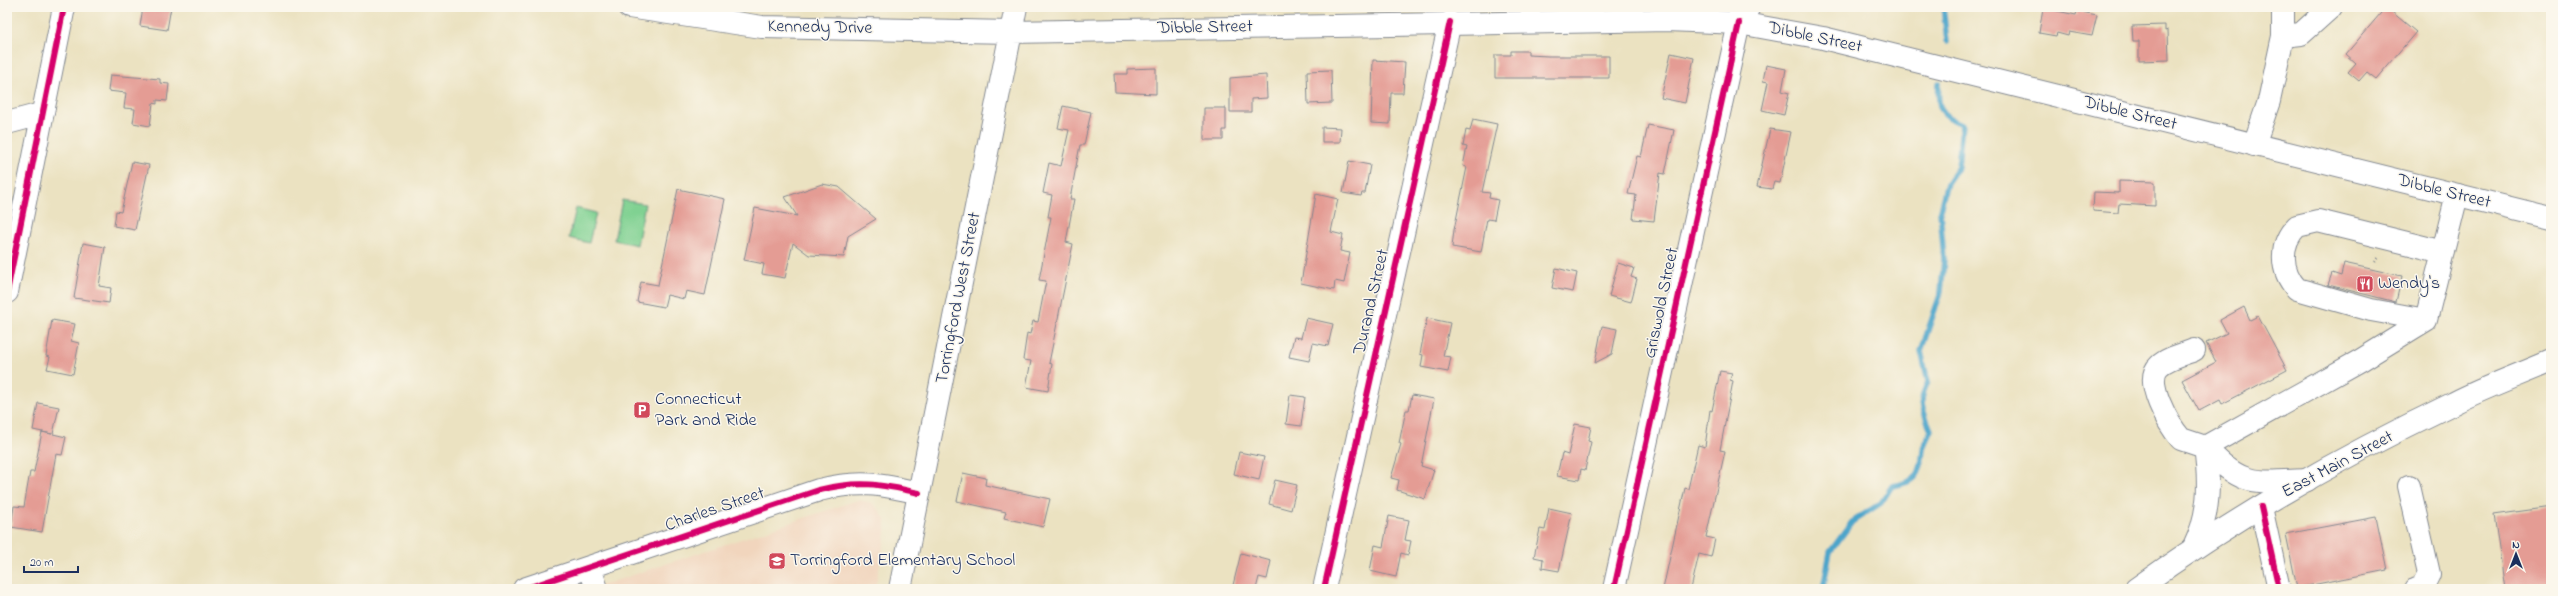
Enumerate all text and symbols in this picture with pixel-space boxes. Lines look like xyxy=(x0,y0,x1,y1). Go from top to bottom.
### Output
street label: Kennedy Drive xyxy=(767,14,874,42)
street label: Dibble Street xyxy=(1156,14,1253,42)
street label: Dibble Street xyxy=(1765,15,1864,61)
street label: Dibble Street xyxy=(2080,90,2179,138)
street label: Dibble Street xyxy=(2394,168,2493,216)
street label: Torringford West Street xyxy=(930,210,989,386)
street label: Griswold Street xyxy=(1638,245,1686,361)
street label: Durand Street xyxy=(1347,247,1397,358)
place label: Wendy's xyxy=(2378,271,2440,297)
restaurant icon: Wendy's xyxy=(2355,274,2375,294)
place label: Connecticut Park and Ride xyxy=(655,387,758,434)
parking icon: Connecticut Park and Ride xyxy=(632,400,652,420)
street label: East Main Street xyxy=(2278,425,2398,505)
street label: Charles Street xyxy=(662,481,768,539)
north arrow xyxy=(2496,534,2536,574)
text: N xyxy=(2512,537,2520,553)
scale bar xyxy=(24,548,78,574)
place label: Torringford Elementary School xyxy=(790,548,1015,575)
school or university icon: Torringford Elementary School xyxy=(767,551,787,571)
text: 20 m xyxy=(30,554,53,572)

